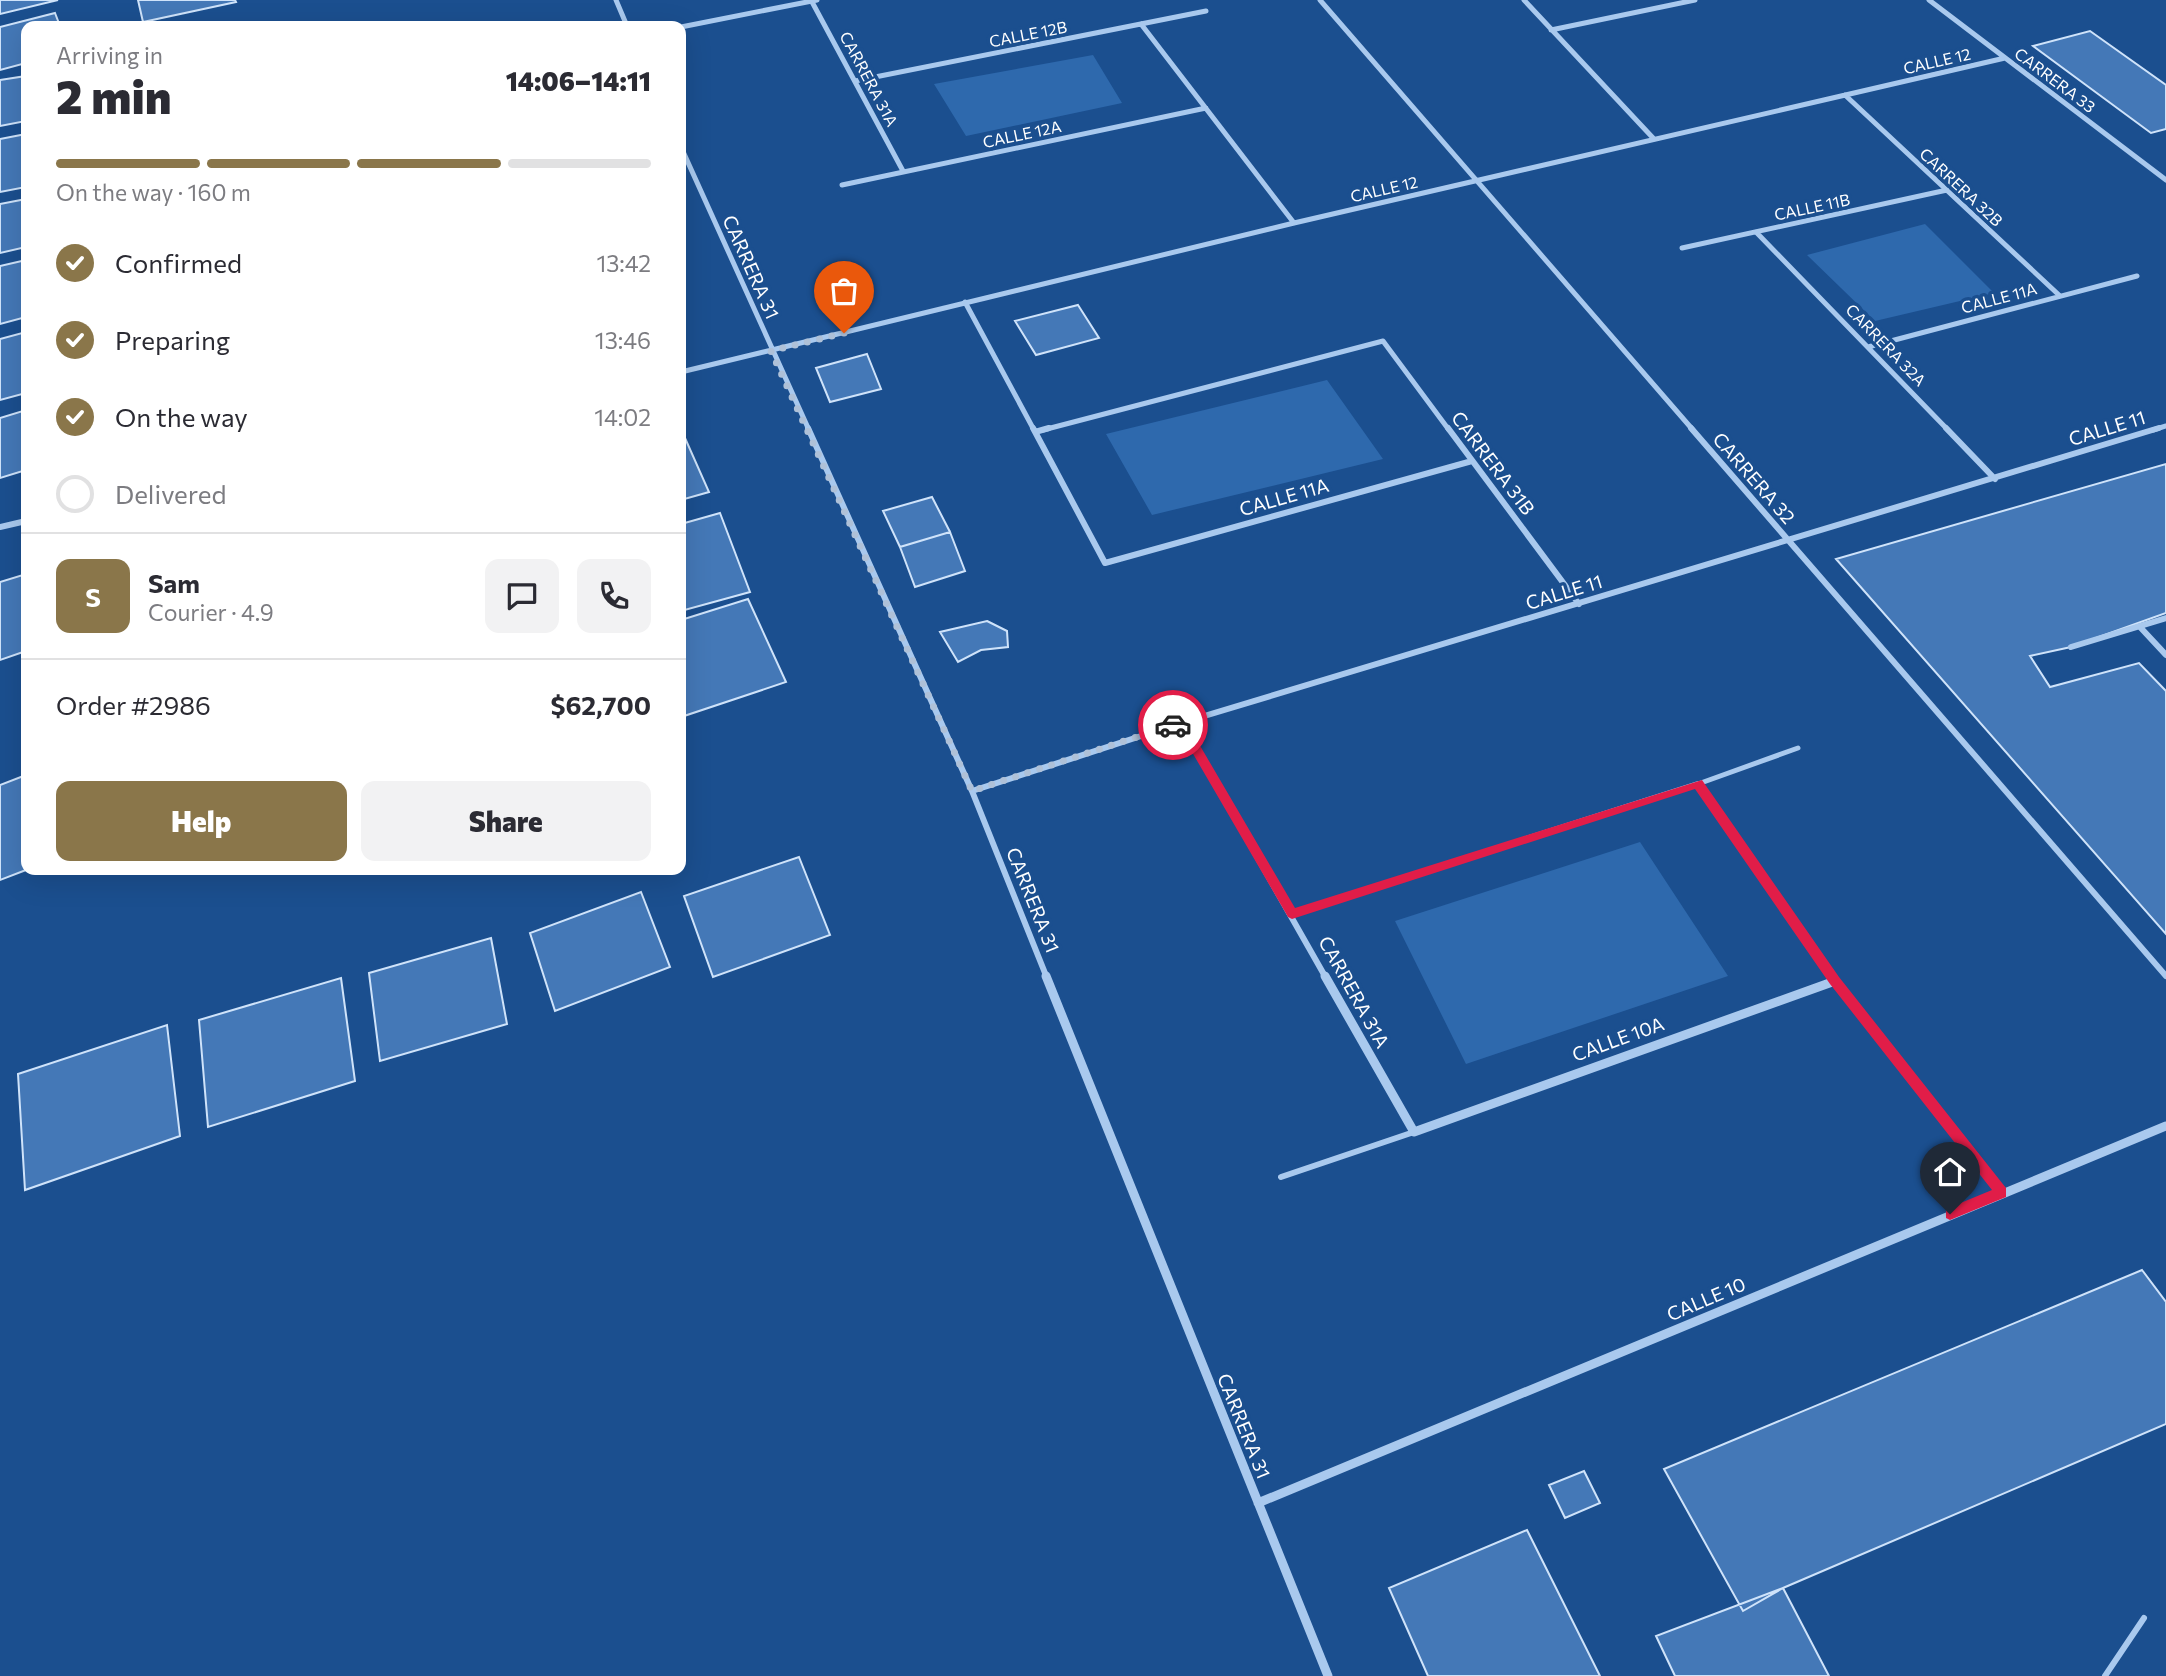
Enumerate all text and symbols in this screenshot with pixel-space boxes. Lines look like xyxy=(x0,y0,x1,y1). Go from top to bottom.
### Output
street label: CALLE 12B xyxy=(987,17,1068,50)
street label: CARRERA 31A xyxy=(836,28,902,129)
text: Arriving in xyxy=(56,41,163,69)
street label: CARRERA 33 xyxy=(2011,43,2099,116)
street label: CALLE 12 xyxy=(1901,44,1973,77)
text: 14:06–14:11 xyxy=(506,65,651,96)
text: 2 min xyxy=(56,67,172,123)
street label: CALLE 12A xyxy=(981,116,1063,151)
street label: CARRERA 32B xyxy=(1916,144,2007,230)
street label: CALLE 12 xyxy=(1348,172,1420,205)
text: On the way · 160 m xyxy=(56,178,251,206)
street label: CALLE 11B xyxy=(1772,189,1851,224)
street label: CARRERA 31 xyxy=(718,211,785,322)
icon: check xyxy=(56,244,94,282)
text: Confirmed xyxy=(115,247,242,278)
text: 13:42 xyxy=(596,249,651,277)
pin xyxy=(814,261,874,333)
icon: bag xyxy=(825,272,863,310)
street label: CALLE 11A xyxy=(1959,278,2039,317)
street label: CARRERA 32A xyxy=(1842,300,1930,390)
icon: check xyxy=(56,321,94,359)
text: Preparing xyxy=(115,324,230,355)
text: 13:46 xyxy=(595,326,651,354)
icon: check xyxy=(56,398,94,436)
text: On the way xyxy=(115,401,248,432)
text: 14:02 xyxy=(594,403,651,431)
street label: CALLE 11 xyxy=(2066,405,2148,450)
street label: CARRERA 31B xyxy=(1447,406,1540,519)
street label: CARRERA 32 xyxy=(1708,427,1800,528)
street label: CALLE 11A xyxy=(1236,473,1331,520)
text: Delivered xyxy=(115,478,226,509)
button: chat xyxy=(485,559,559,633)
button: phone xyxy=(577,559,651,633)
text: Sam xyxy=(148,567,200,598)
street label: CALLE 11 xyxy=(1523,569,1605,614)
text: S xyxy=(85,581,101,612)
text: Courier · 4.9 xyxy=(148,598,274,626)
text: Order #2986 xyxy=(56,689,211,720)
text: $62,700 xyxy=(550,689,651,720)
courier xyxy=(1138,690,1208,760)
icon: car xyxy=(1154,706,1192,744)
button: Help xyxy=(56,781,347,861)
button: Share xyxy=(361,781,651,861)
street label: CARRERA 31 xyxy=(1002,844,1065,956)
street label: CARRERA 31A xyxy=(1314,932,1395,1052)
street label: CALLE 10A xyxy=(1569,1011,1667,1066)
pin xyxy=(1920,1142,1980,1214)
icon: home xyxy=(1931,1153,1969,1191)
street label: CALLE 10 xyxy=(1663,1272,1749,1325)
street label: CARRERA 31 xyxy=(1213,1370,1276,1482)

